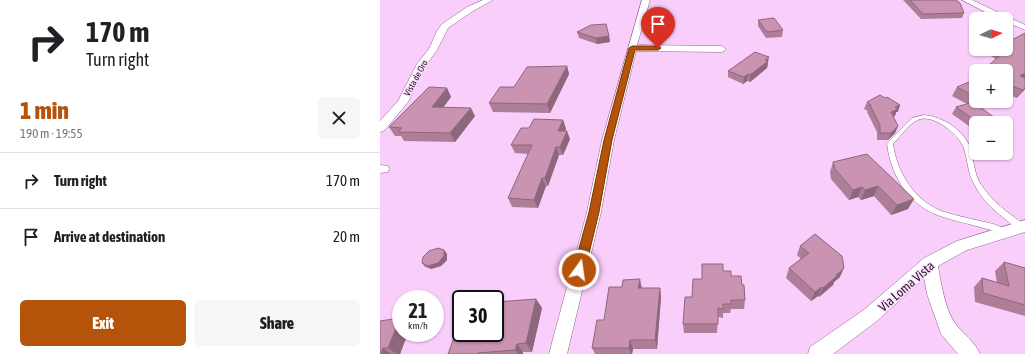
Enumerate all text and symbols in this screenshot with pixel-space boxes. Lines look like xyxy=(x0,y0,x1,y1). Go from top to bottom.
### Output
pin xyxy=(641,7.0,675,48)
north arrow xyxy=(969,12,1013,56)
map controls xyxy=(969,12,1013,160)
icon: arrive xyxy=(647,13,669,35)
icon: right xyxy=(20,16,72,68)
text: 170 m xyxy=(86,16,149,48)
text: Turn right xyxy=(86,49,149,70)
street label: Vista de Oro xyxy=(402,58,430,98)
button: + xyxy=(969,64,1013,108)
text: 1 min xyxy=(20,97,69,124)
button: close xyxy=(318,97,360,139)
button: − xyxy=(969,116,1013,160)
text: 190 m · 19:55 xyxy=(20,126,83,141)
icon: right xyxy=(20,170,42,192)
text: Turn right xyxy=(54,172,107,189)
text: 170 m xyxy=(326,172,360,189)
icon: arrive xyxy=(20,226,42,248)
text: Arrive at destination xyxy=(54,228,165,245)
text: 20 m xyxy=(333,228,360,245)
position arrow xyxy=(558,249,600,291)
street label: Via Loma Vista xyxy=(875,258,937,315)
speed limit sign: 30 xyxy=(452,290,504,342)
text: 21 xyxy=(409,299,427,322)
button: Exit xyxy=(20,300,186,346)
button: Share xyxy=(194,300,360,346)
text: km/h xyxy=(408,320,428,331)

